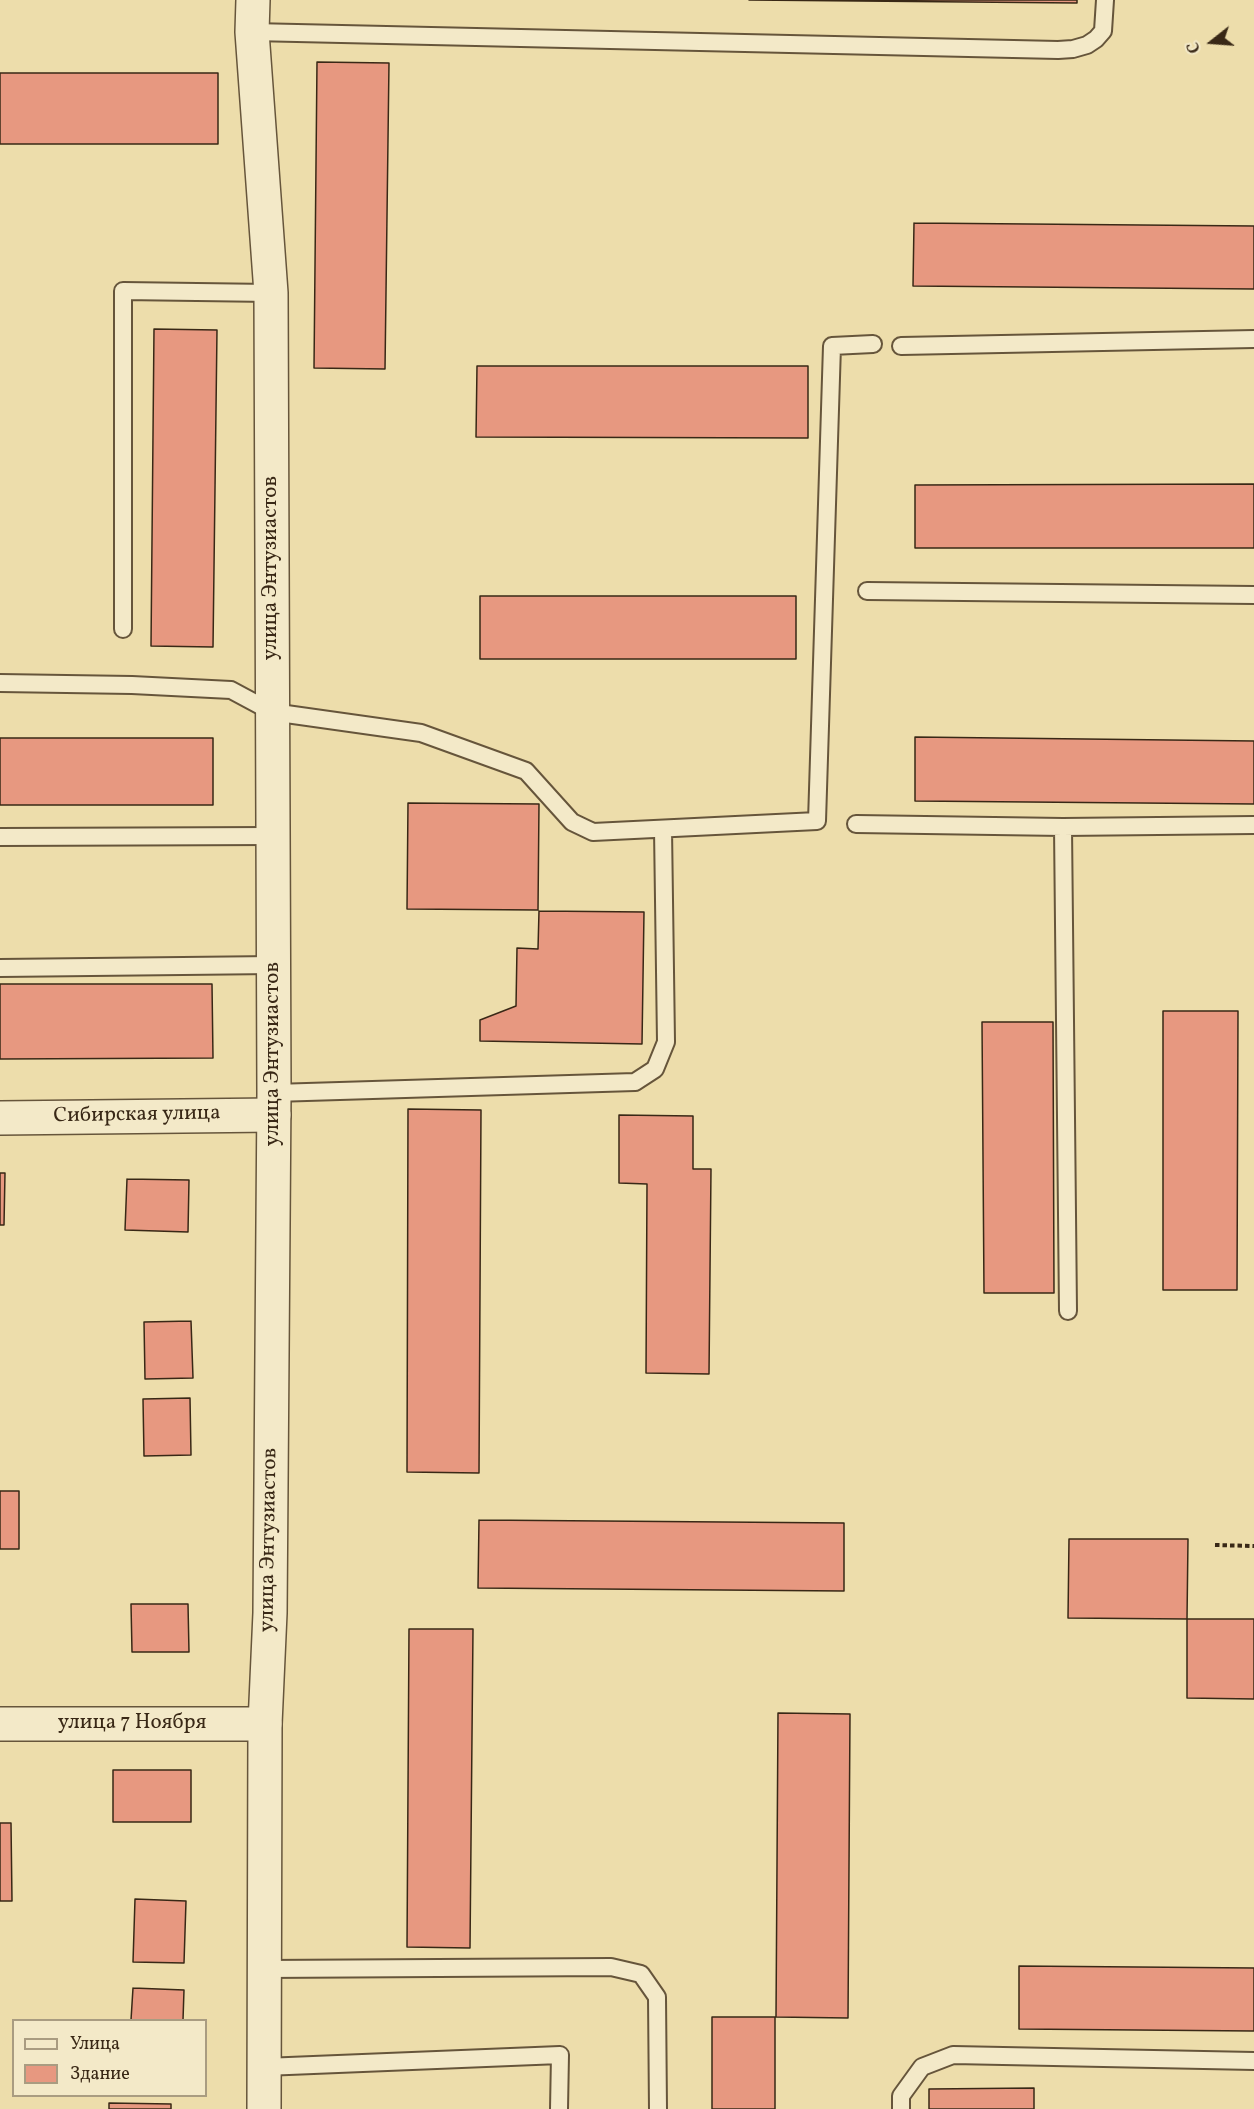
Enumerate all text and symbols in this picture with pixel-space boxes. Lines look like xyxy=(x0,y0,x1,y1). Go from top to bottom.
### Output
north arrow xyxy=(1182,12,1242,72)
text: С xyxy=(1183,39,1207,55)
street label: улица Энтузиастов xyxy=(259,476,285,660)
street label: улица Энтузиастов xyxy=(261,962,287,1146)
street label: Сибирская улица xyxy=(53,1102,221,1130)
street label: улица Энтузиастов xyxy=(256,1448,284,1632)
street label: улица 7 Ноября xyxy=(58,1711,206,1737)
legend xyxy=(12,2019,207,2097)
text: Улица xyxy=(70,2032,120,2057)
text: Здание xyxy=(70,2062,130,2087)

